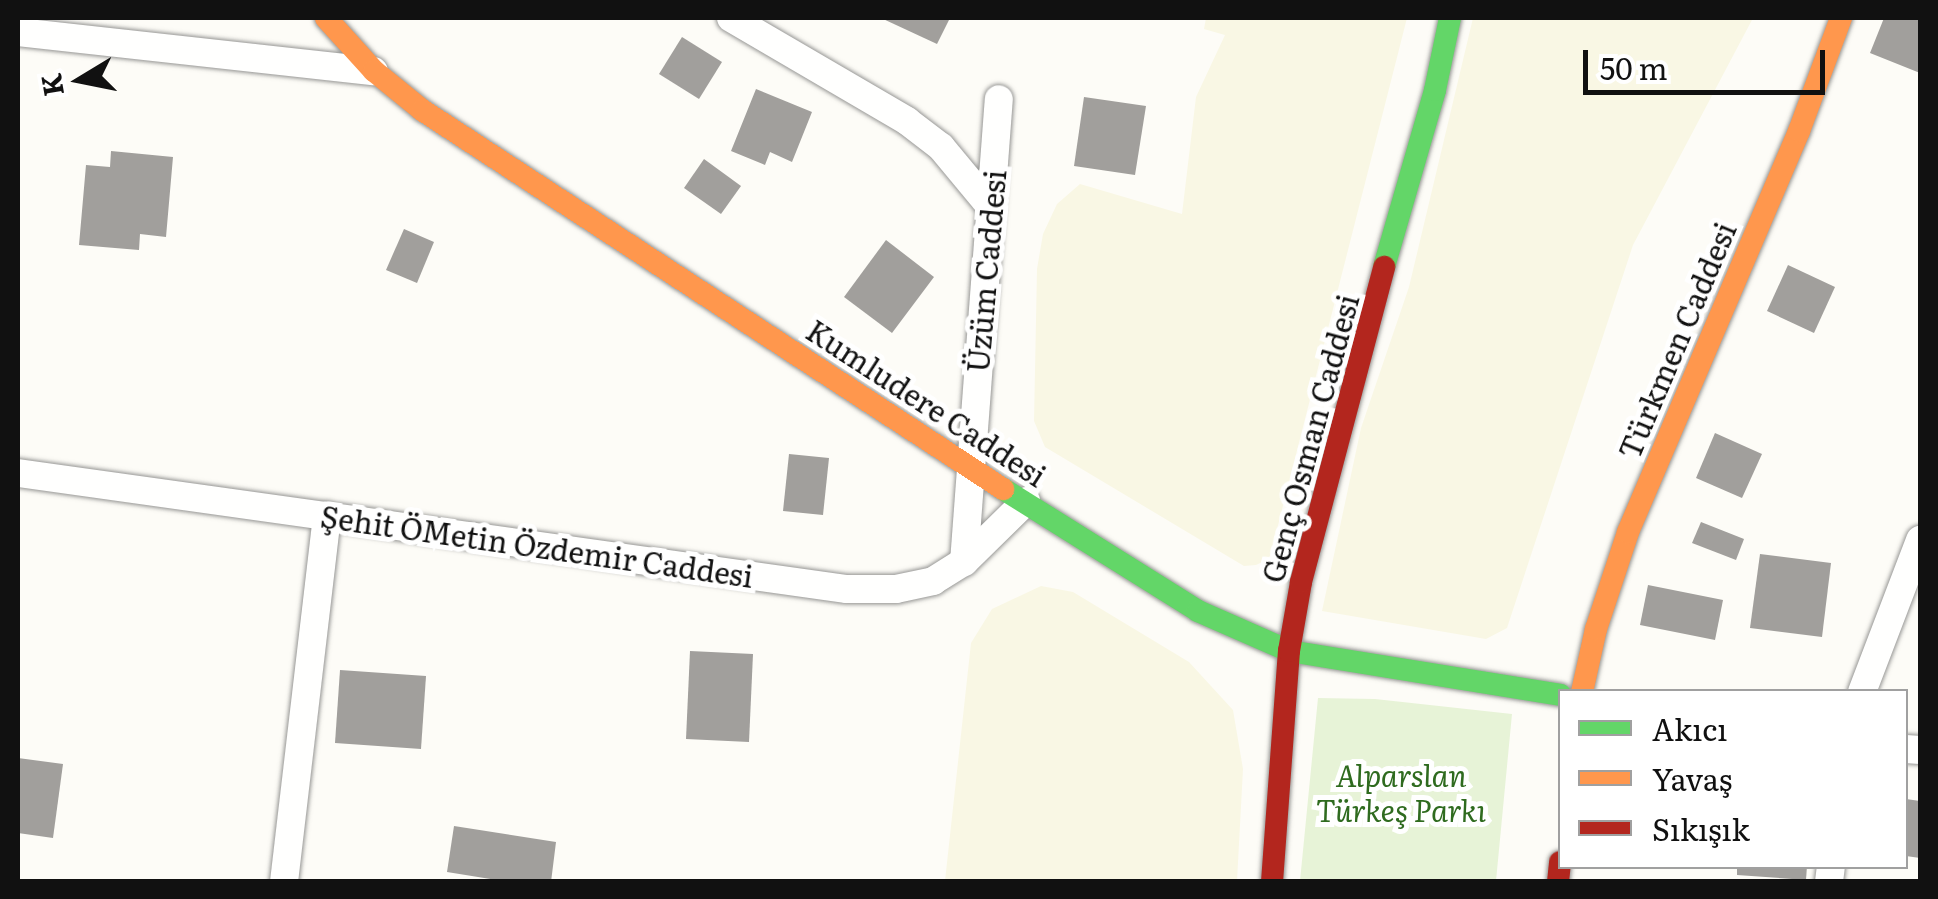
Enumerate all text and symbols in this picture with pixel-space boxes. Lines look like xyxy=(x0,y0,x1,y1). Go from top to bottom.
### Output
north arrow xyxy=(30,30,130,130)
scale bar xyxy=(1588,30,1830,92)
text: 50 m xyxy=(1600,45,1668,89)
text: K xyxy=(28,71,73,100)
street label: Üzüm Caddesi xyxy=(958,168,1012,374)
street label: Türkmen Caddesi xyxy=(1610,216,1742,464)
street label: Genç Osman Caddesi xyxy=(1253,290,1365,586)
street label: Kumludere Caddesi xyxy=(801,311,1053,493)
street label: Şehit ÖMetin Özdemir Caddesi xyxy=(318,497,756,593)
legend xyxy=(1558,689,1908,869)
text: Akıcı xyxy=(1652,706,1727,750)
park label: Alparslan Türkeş Parkı xyxy=(1316,756,1486,826)
text: Yavaş xyxy=(1652,756,1732,800)
text: Sıkışık xyxy=(1652,806,1750,850)

